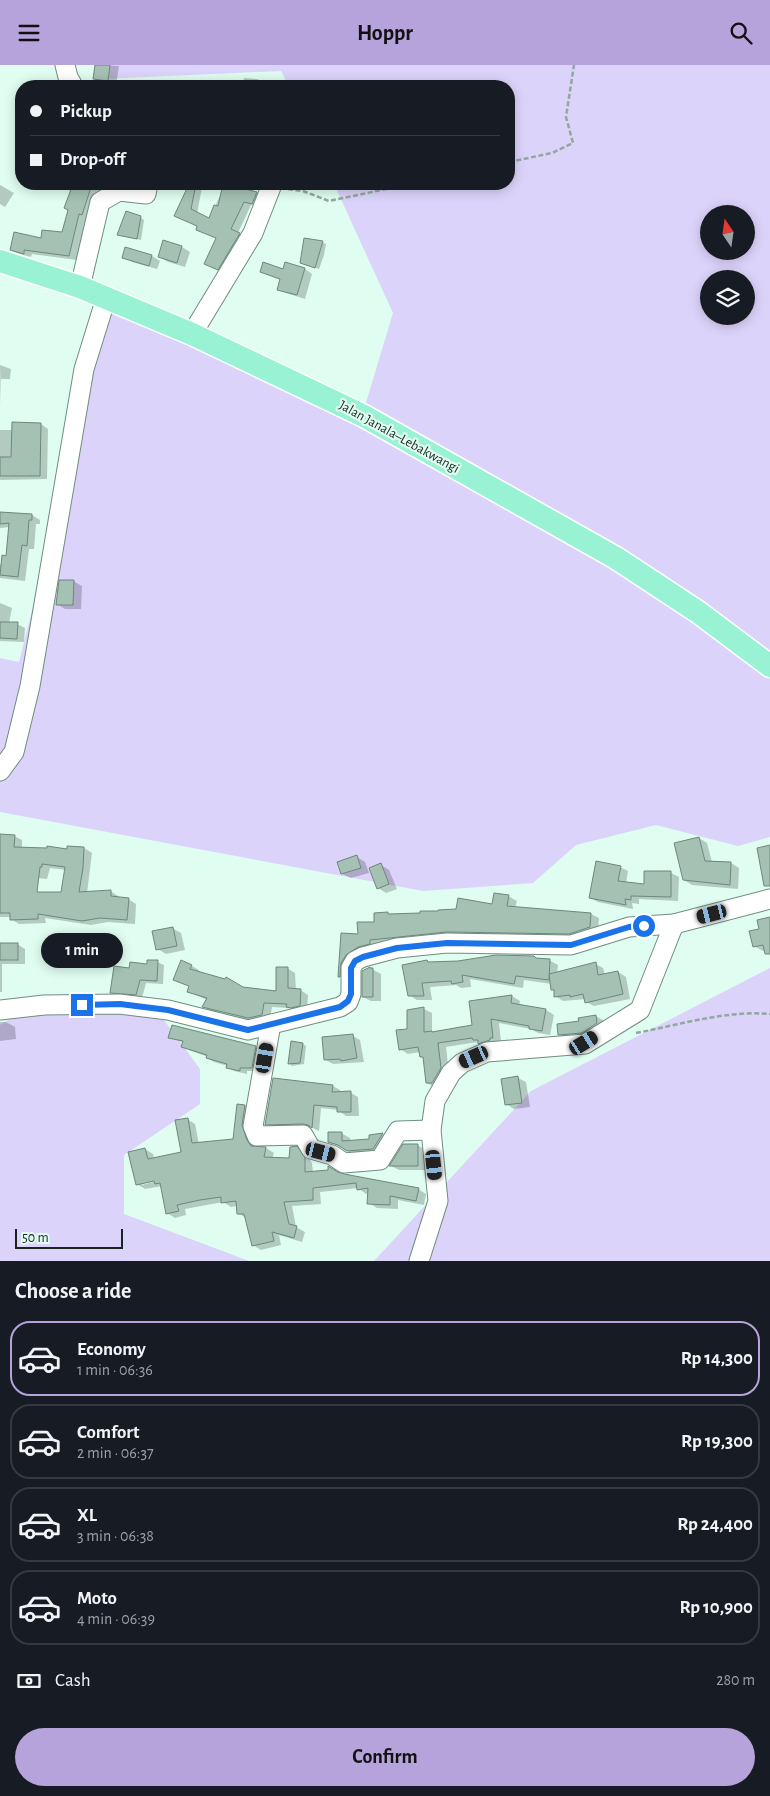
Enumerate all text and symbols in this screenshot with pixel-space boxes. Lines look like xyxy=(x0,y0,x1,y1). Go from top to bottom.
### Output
icon: menu xyxy=(15,19,43,47)
icon: search xyxy=(727,19,755,47)
text: Hoppr xyxy=(357,22,413,44)
text: Pickup xyxy=(60,102,112,121)
text: Drop-off xyxy=(60,150,125,169)
north arrow xyxy=(700,205,755,260)
map controls xyxy=(700,205,755,325)
button: layers xyxy=(700,270,755,325)
street label: Jalan Janala–Lebakwangi xyxy=(336,398,462,476)
car xyxy=(695,903,728,925)
route start xyxy=(633,915,655,937)
callout: 1 min xyxy=(41,933,123,967)
text: 1 min xyxy=(65,942,99,958)
route end xyxy=(71,994,93,1016)
car xyxy=(567,1029,600,1057)
car xyxy=(255,1042,274,1074)
car xyxy=(457,1044,490,1070)
car xyxy=(304,1141,337,1163)
car xyxy=(424,1149,443,1181)
scale bar xyxy=(15,1226,122,1249)
text: 50 m xyxy=(22,1231,49,1245)
text: Choose a ride xyxy=(15,1280,131,1302)
icon: car xyxy=(17,1336,62,1381)
text: Economy xyxy=(77,1340,146,1359)
text: Rp 14,300 xyxy=(681,1349,753,1368)
text: 1 min · 06:36 xyxy=(77,1362,153,1378)
icon: car xyxy=(17,1419,62,1464)
text: Comfort xyxy=(77,1423,139,1442)
text: Rp 19,300 xyxy=(681,1432,753,1451)
text: 2 min · 06:37 xyxy=(77,1445,154,1461)
icon: car xyxy=(17,1502,62,1547)
text: XL xyxy=(77,1506,97,1525)
text: Rp 24,400 xyxy=(677,1515,753,1534)
text: 3 min · 06:38 xyxy=(77,1528,154,1544)
icon: car xyxy=(17,1585,62,1630)
text: Moto xyxy=(77,1589,117,1608)
text: Rp 10,900 xyxy=(679,1598,753,1617)
text: 4 min · 06:39 xyxy=(77,1611,155,1627)
icon: cash xyxy=(15,1667,43,1695)
text: Cash xyxy=(55,1671,91,1690)
text: 280 m xyxy=(716,1672,755,1688)
button: Confirm xyxy=(15,1728,755,1786)

